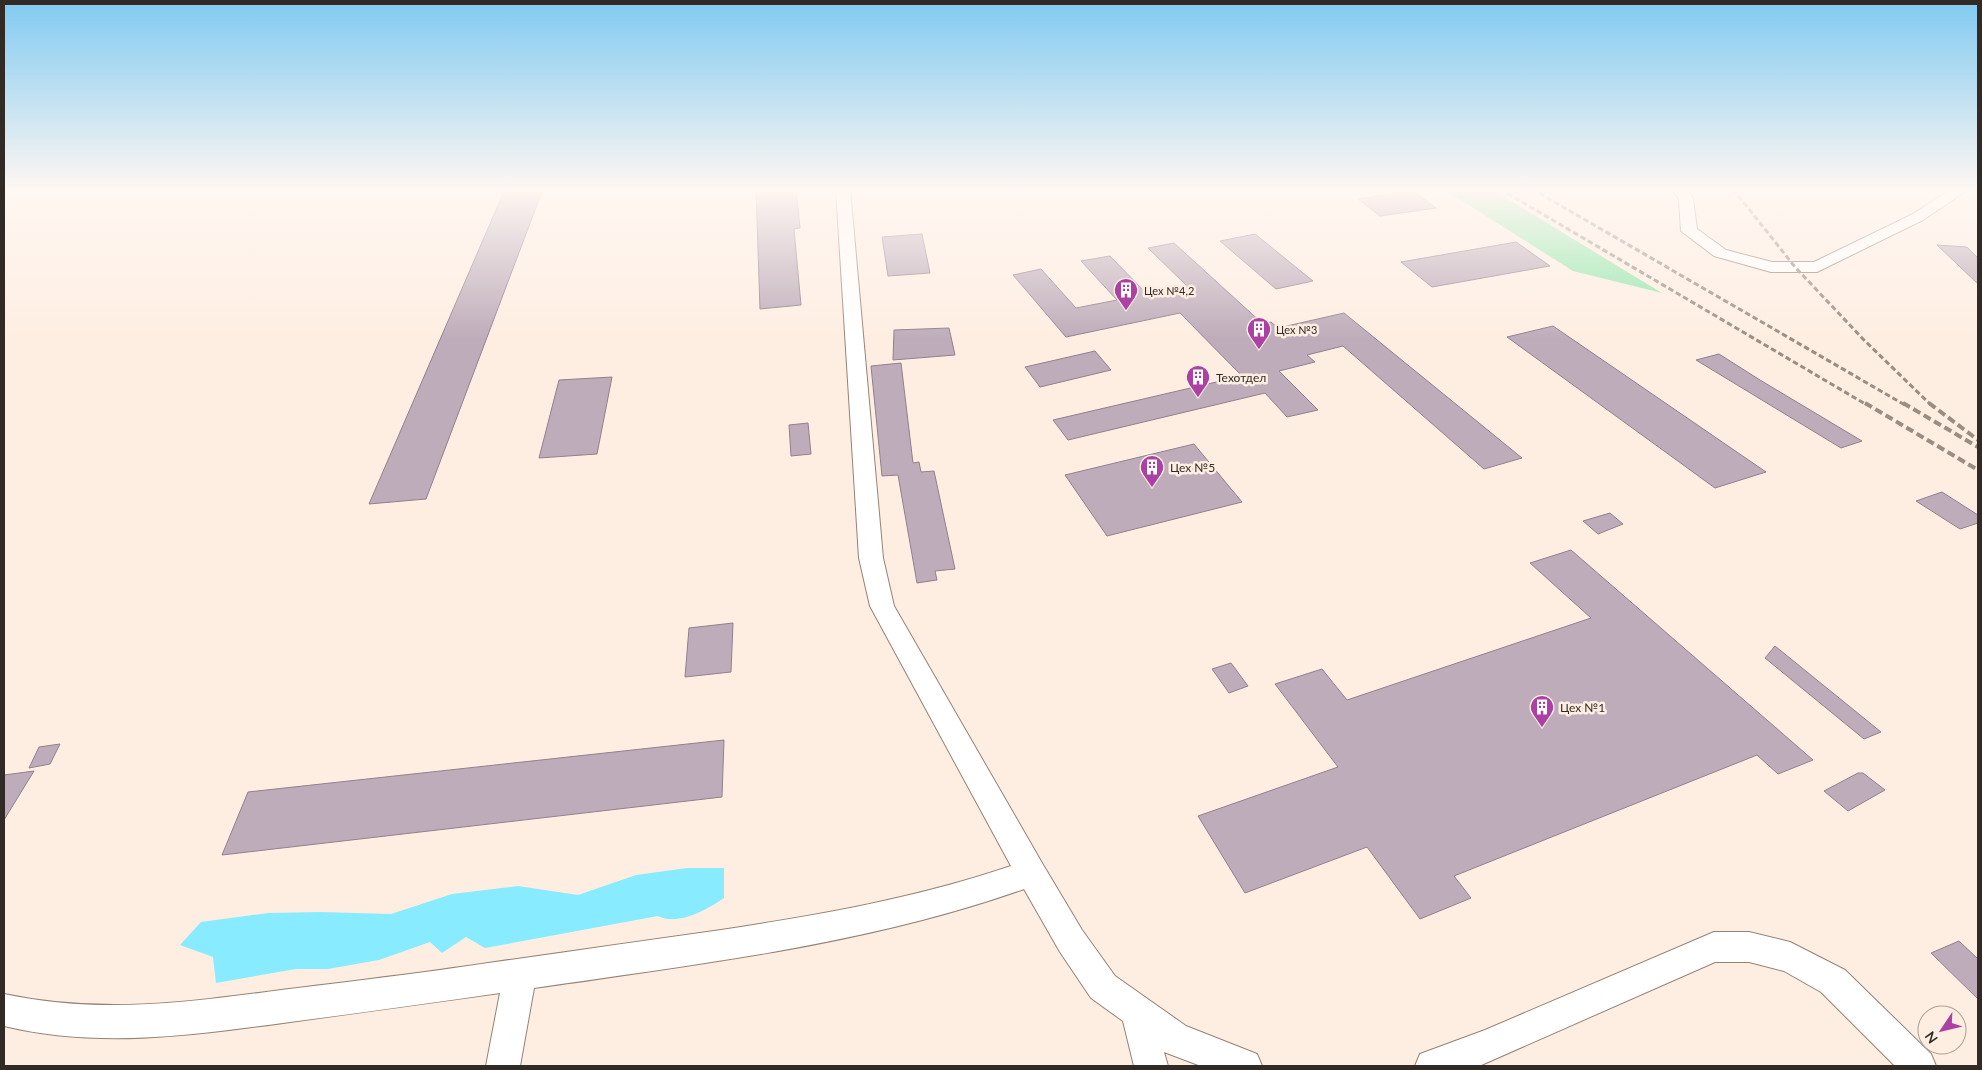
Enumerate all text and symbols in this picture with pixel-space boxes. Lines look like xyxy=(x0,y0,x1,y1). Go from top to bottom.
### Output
building icon: Цех №4,2 xyxy=(1113,277,1139,311)
place label: Цех №4,2 xyxy=(1144,284,1194,297)
building icon: Цех №3 xyxy=(1246,316,1272,350)
place label: Цех №3 xyxy=(1276,323,1317,336)
building icon: Техотдел xyxy=(1185,364,1211,398)
place label: Техотдел xyxy=(1216,370,1266,385)
building icon: Цех №5 xyxy=(1139,454,1165,488)
place label: Цех №5 xyxy=(1170,460,1215,475)
building icon: Цех №1 xyxy=(1529,694,1555,728)
place label: Цех №1 xyxy=(1560,700,1605,715)
north arrow xyxy=(1917,1005,1967,1055)
text: N xyxy=(1921,1028,1941,1047)

